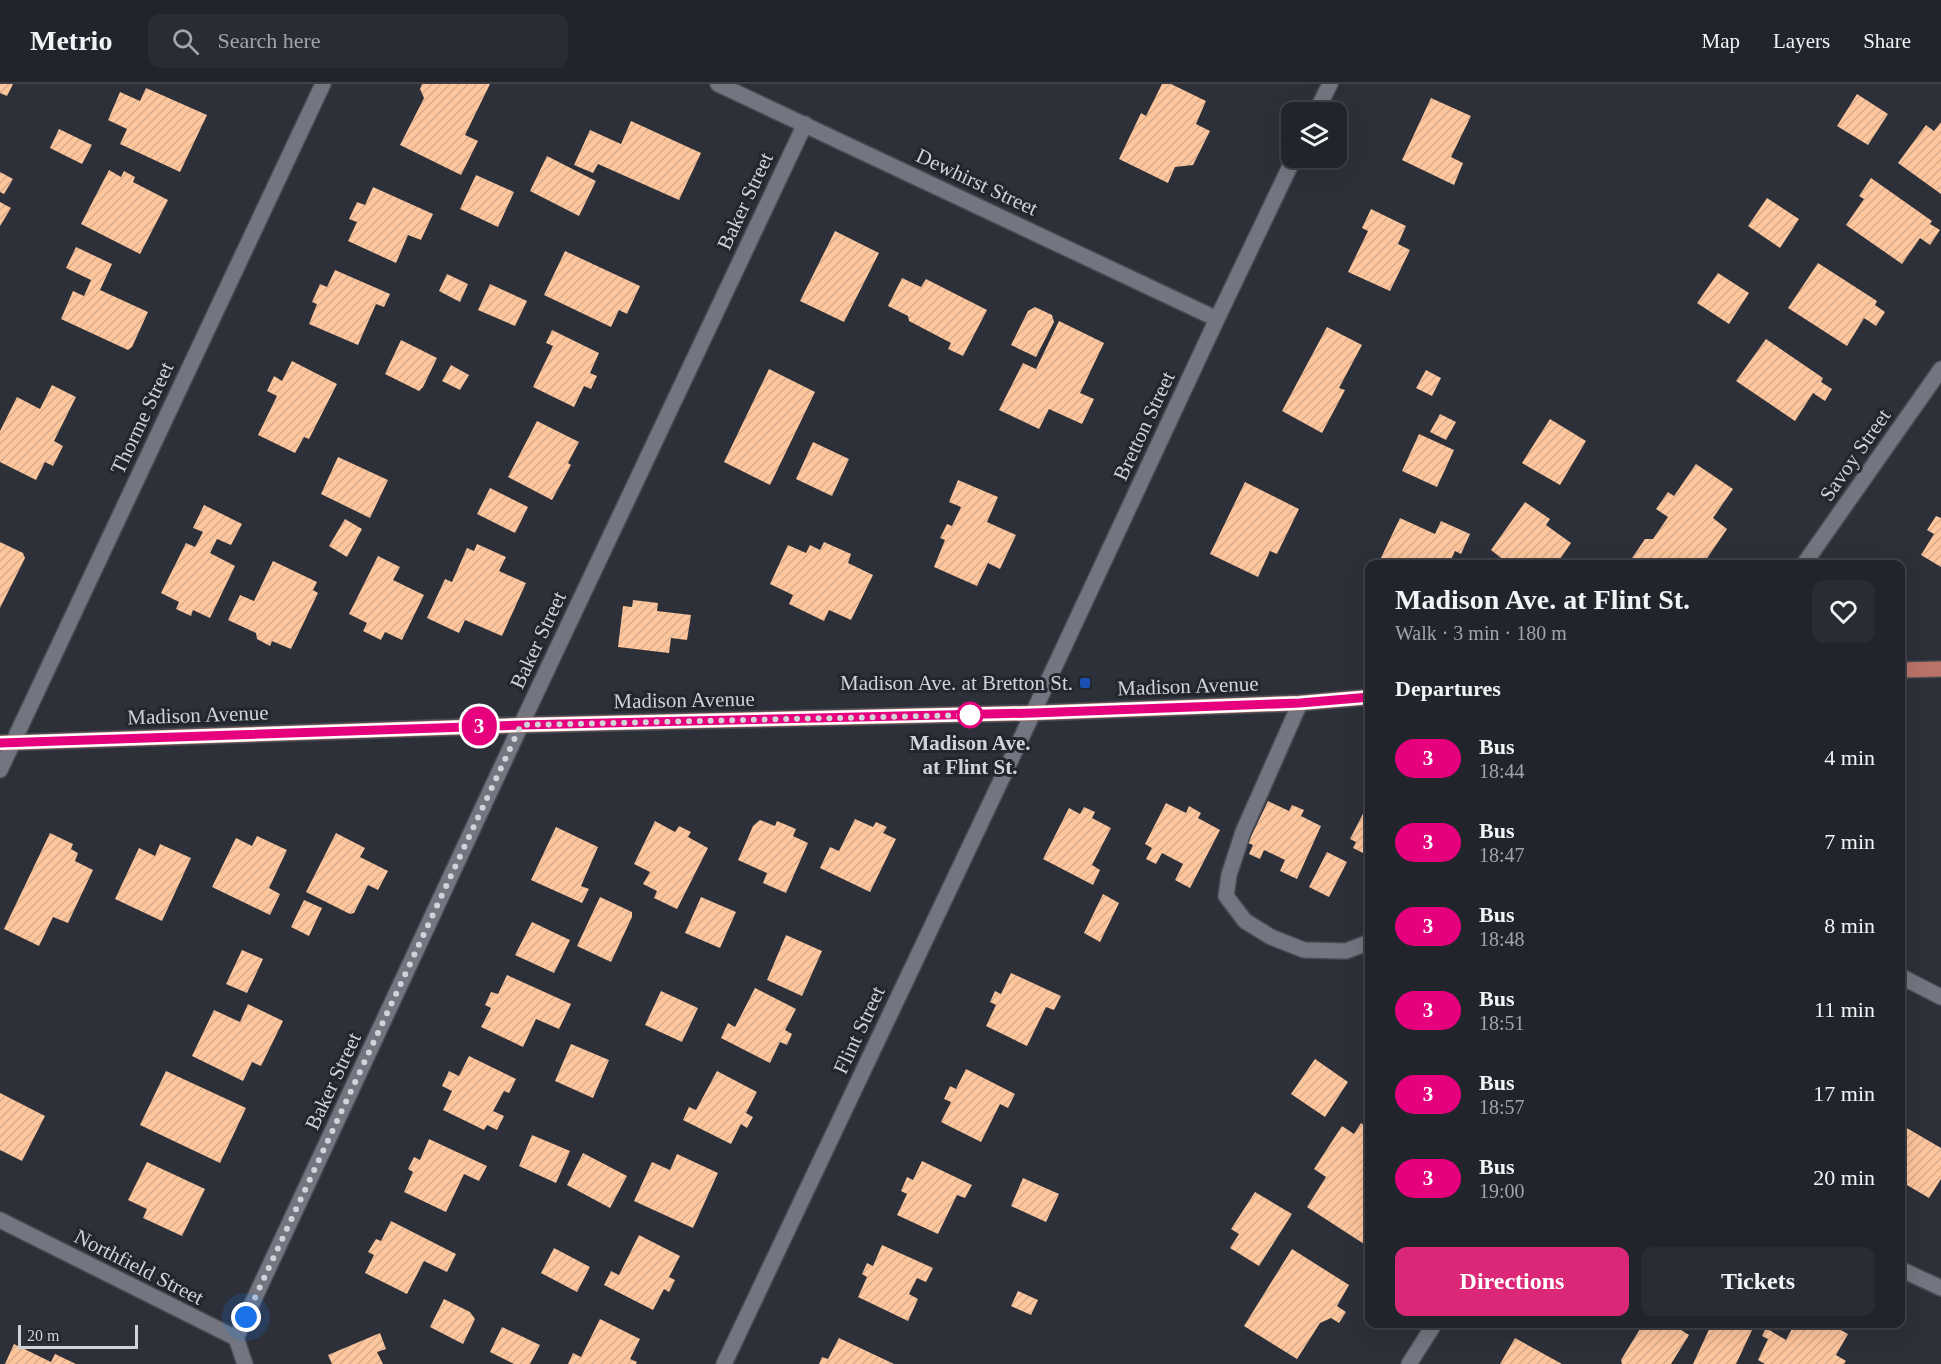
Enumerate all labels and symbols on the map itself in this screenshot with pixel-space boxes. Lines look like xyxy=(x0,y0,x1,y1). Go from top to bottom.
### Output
street label: Dewhirst Street xyxy=(912,143,1042,221)
street label: Baker Street xyxy=(712,148,778,253)
street label: Thorme Street xyxy=(106,358,178,478)
street label: Bretton Street xyxy=(1108,368,1180,484)
street label: Savoy Street xyxy=(1815,404,1896,506)
street label: Baker Street xyxy=(505,587,571,692)
place label: Madison Ave. at Bretton St. xyxy=(840,671,1073,695)
street label: Madison Avenue xyxy=(1117,672,1259,700)
marker: Madison Ave. at Bretton St. xyxy=(1078,676,1092,690)
street label: Madison Avenue xyxy=(613,687,755,713)
street label: Madison Avenue xyxy=(127,701,269,729)
marker: Madison Ave. at Flint St. xyxy=(957,702,983,728)
line badge: 3 xyxy=(460,706,498,746)
place label: Madison Ave. at Flint St. xyxy=(910,731,1030,779)
street label: Flint Street xyxy=(828,982,890,1078)
street label: Baker Street xyxy=(300,1028,366,1133)
street label: Northfield Street xyxy=(70,1224,208,1310)
your location xyxy=(231,1302,261,1332)
scale bar xyxy=(18,1322,138,1350)

